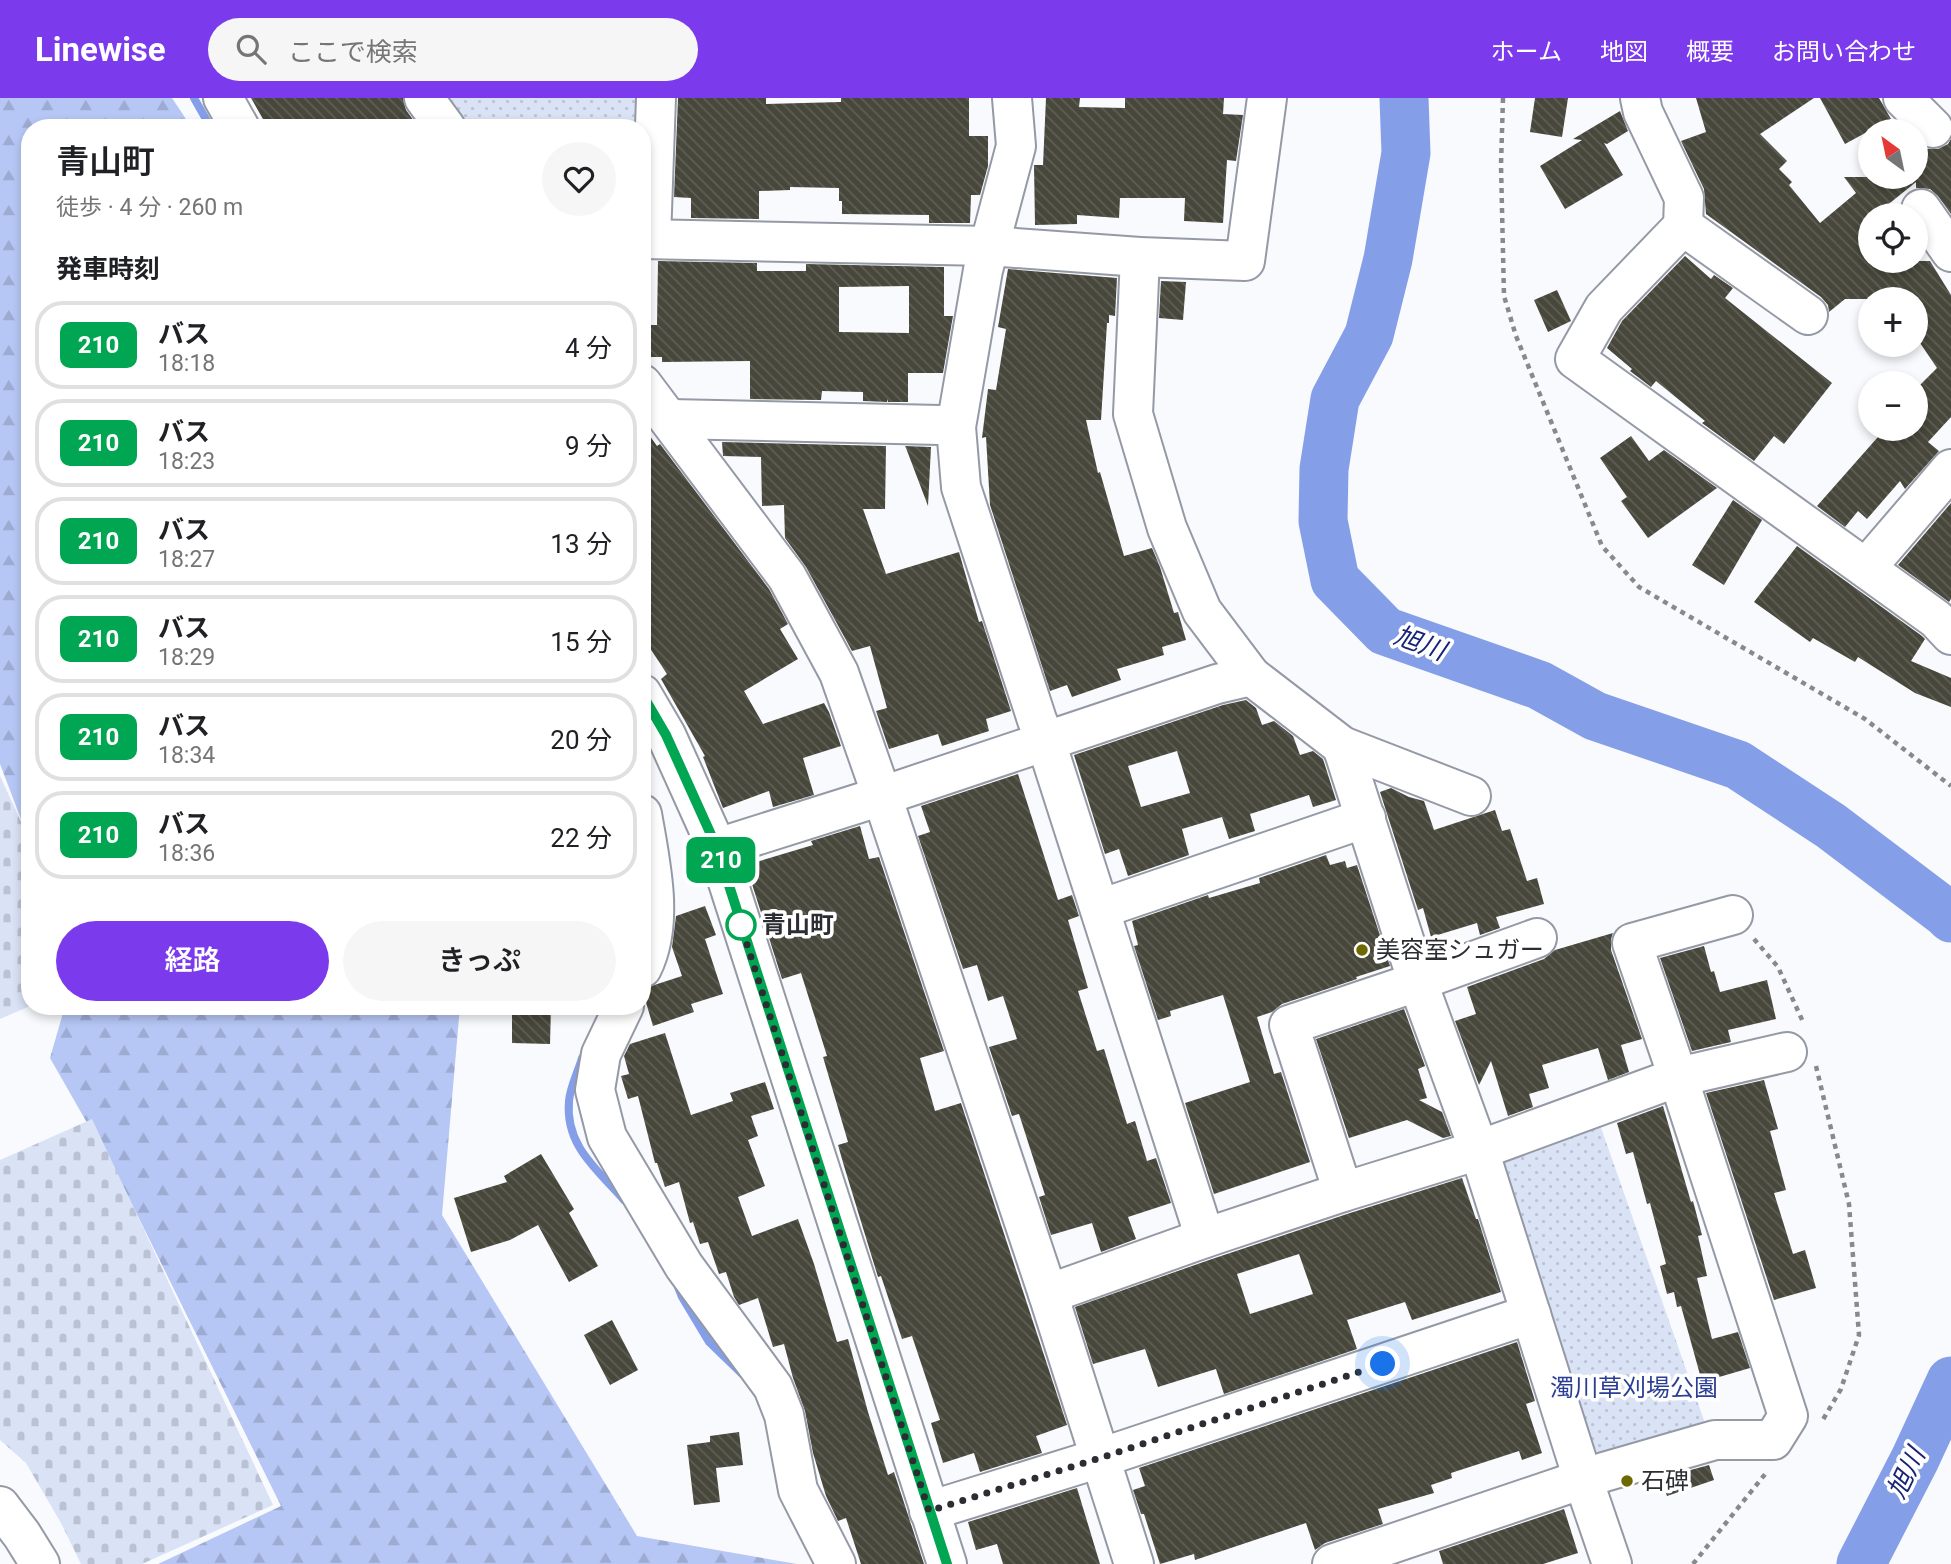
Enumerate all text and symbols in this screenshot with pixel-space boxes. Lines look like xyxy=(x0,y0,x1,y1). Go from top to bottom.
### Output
search box xyxy=(208,18,698,81)
text: Linewise xyxy=(35,30,166,69)
icon: search xyxy=(232,30,270,68)
text: ここで検索 xyxy=(288,37,418,67)
text: ホーム xyxy=(1491,38,1562,66)
text: 地図 xyxy=(1600,38,1648,66)
text: 概要 xyxy=(1686,38,1734,66)
text: お問い合わせ xyxy=(1772,38,1916,66)
north arrow xyxy=(1858,119,1928,189)
map controls xyxy=(1858,119,1928,441)
text: 青山町 xyxy=(56,142,155,181)
button: heart xyxy=(542,142,616,216)
text: 徒歩 · 4 分 · 260 m xyxy=(56,194,243,221)
button: locate xyxy=(1858,203,1928,273)
text: 発車時刻 xyxy=(56,254,160,284)
button: + xyxy=(1858,287,1928,357)
text: バス xyxy=(158,319,210,349)
text: 210 xyxy=(78,331,119,359)
text: 4 分 xyxy=(565,333,612,363)
text: 18:18 xyxy=(158,350,215,377)
button: − xyxy=(1858,371,1928,441)
text: バス xyxy=(158,417,210,447)
text: 210 xyxy=(78,429,119,457)
text: 9 分 xyxy=(565,431,612,461)
text: 18:23 xyxy=(158,448,215,475)
text: バス xyxy=(158,515,210,545)
text: 210 xyxy=(78,527,119,555)
text: 13 分 xyxy=(550,529,612,559)
text: 18:27 xyxy=(158,546,215,573)
text: バス xyxy=(158,613,210,643)
water label: 旭川 xyxy=(1390,620,1452,667)
text: 210 xyxy=(78,625,119,653)
text: 15 分 xyxy=(550,627,612,657)
text: 18:29 xyxy=(158,644,215,671)
text: バス xyxy=(158,711,210,741)
text: 210 xyxy=(78,723,119,751)
text: 20 分 xyxy=(550,725,612,755)
text: 18:34 xyxy=(158,742,215,769)
text: バス xyxy=(158,809,210,839)
text: 210 xyxy=(78,821,119,849)
text: 22 分 xyxy=(550,823,612,853)
line badge: 210 xyxy=(681,837,761,883)
text: 18:36 xyxy=(158,840,215,867)
text: 210 xyxy=(700,846,742,874)
marker: 青山町 xyxy=(726,910,756,940)
place label: 青山町 xyxy=(762,911,834,939)
button: 経路 xyxy=(56,921,329,1001)
button: きっぷ xyxy=(343,921,616,1001)
place label: 美容室シュガー xyxy=(1376,936,1544,964)
marker: 美容室シュガー xyxy=(1354,942,1370,958)
your location xyxy=(1365,1346,1400,1381)
park label: 濁川草刈場公園 xyxy=(1550,1374,1718,1402)
water label: 旭川 xyxy=(1881,1440,1932,1503)
place label: 石碑 xyxy=(1641,1467,1689,1495)
marker: 石碑 xyxy=(1619,1473,1635,1489)

